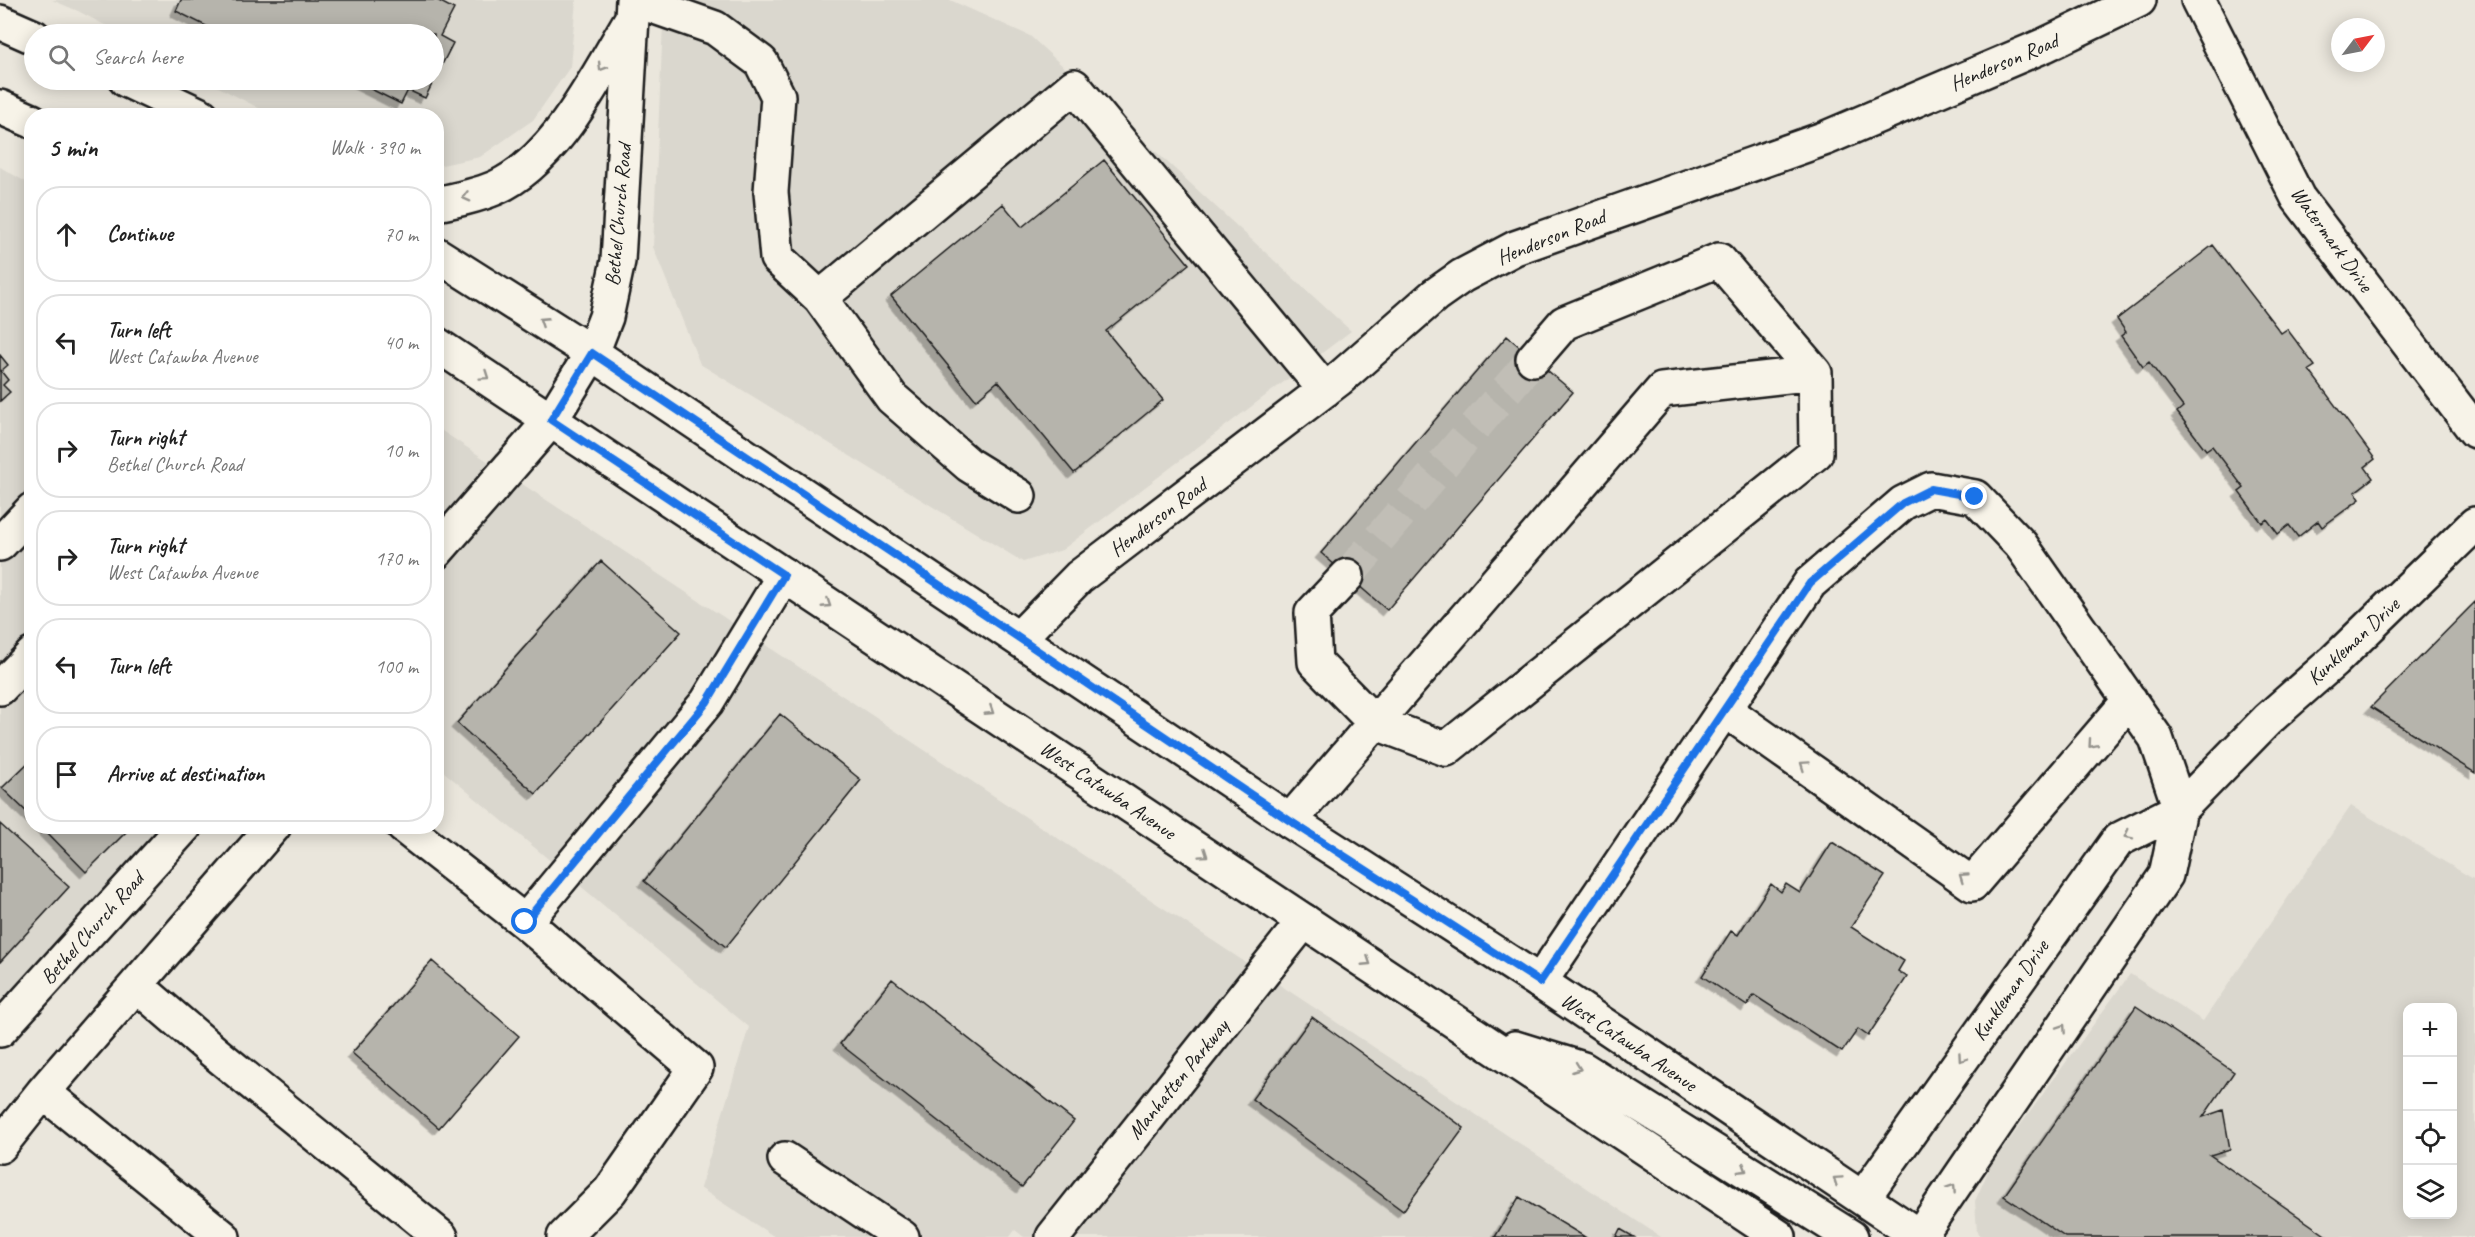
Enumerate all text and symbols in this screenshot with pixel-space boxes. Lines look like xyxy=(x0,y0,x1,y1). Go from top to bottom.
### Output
north arrow xyxy=(2331,18,2385,72)
search box xyxy=(24,24,444,90)
street label: Henderson Road xyxy=(1946,26,2065,96)
icon: search xyxy=(45,41,78,74)
text: Search here xyxy=(93,43,183,71)
one-way arrow xyxy=(598,61,610,71)
text: 5 min xyxy=(48,131,97,164)
text: Walk · 390 m xyxy=(330,135,420,160)
street label: Bethel Church Road xyxy=(599,139,637,287)
street label: Watermark Drive xyxy=(2285,181,2380,298)
one-way arrow xyxy=(461,190,471,203)
street label: Henderson Road xyxy=(1493,202,1612,271)
icon: ahead xyxy=(50,218,83,251)
text: Continue xyxy=(107,220,173,248)
text: 70 m xyxy=(384,222,418,247)
text: Turn left xyxy=(107,316,171,344)
one-way arrow xyxy=(538,317,549,328)
icon: left xyxy=(50,326,83,359)
text: 40 m xyxy=(384,330,418,355)
text: West Catawba Avenue xyxy=(107,344,258,369)
one-way arrow xyxy=(479,369,490,380)
text: Turn right xyxy=(107,424,184,452)
icon: right xyxy=(50,434,83,467)
text: 10 m xyxy=(384,438,418,463)
text: Bethel Church Road xyxy=(107,452,243,477)
street label: Henderson Road xyxy=(1104,470,1214,562)
route end xyxy=(1961,483,1987,509)
text: Turn right xyxy=(107,532,184,560)
icon: right xyxy=(50,542,83,575)
text: 170 m xyxy=(375,546,418,571)
text: West Catawba Avenue xyxy=(107,560,258,585)
street label: Kunkleman Drive xyxy=(2301,591,2405,690)
one-way arrow xyxy=(821,596,831,608)
icon: left xyxy=(50,650,83,683)
text: Turn left xyxy=(107,652,171,680)
text: 100 m xyxy=(375,654,418,679)
one-way arrow xyxy=(983,704,994,715)
street label: West Catawba Avenue xyxy=(1035,735,1183,846)
one-way arrow xyxy=(2088,737,2099,748)
icon: arrive xyxy=(50,758,83,791)
text: Arrive at destination xyxy=(107,760,264,788)
one-way arrow xyxy=(1799,761,1810,772)
one-way arrow xyxy=(2123,828,2134,839)
one-way arrow xyxy=(1198,847,1209,858)
street label: Bethel Church Road xyxy=(35,864,152,990)
one-way arrow xyxy=(1959,873,1970,884)
route start xyxy=(511,908,537,934)
street label: Kunkleman Drive xyxy=(1966,934,2055,1045)
one-way arrow xyxy=(1360,955,1371,966)
street label: West Catawba Avenue xyxy=(1556,987,1704,1098)
map controls xyxy=(2403,1003,2457,1219)
button: + xyxy=(2403,1003,2457,1057)
street label: Manhatten Parkway xyxy=(1122,1012,1235,1144)
one-way arrow xyxy=(2055,1023,2066,1034)
one-way arrow xyxy=(1958,1052,1969,1063)
button: − xyxy=(2403,1057,2457,1111)
one-way arrow xyxy=(1572,1060,1582,1073)
button: locate xyxy=(2403,1111,2457,1165)
one-way arrow xyxy=(1737,1162,1748,1173)
button: layers xyxy=(2403,1165,2457,1219)
one-way arrow xyxy=(1833,1176,1844,1187)
one-way arrow xyxy=(1945,1184,1956,1195)

